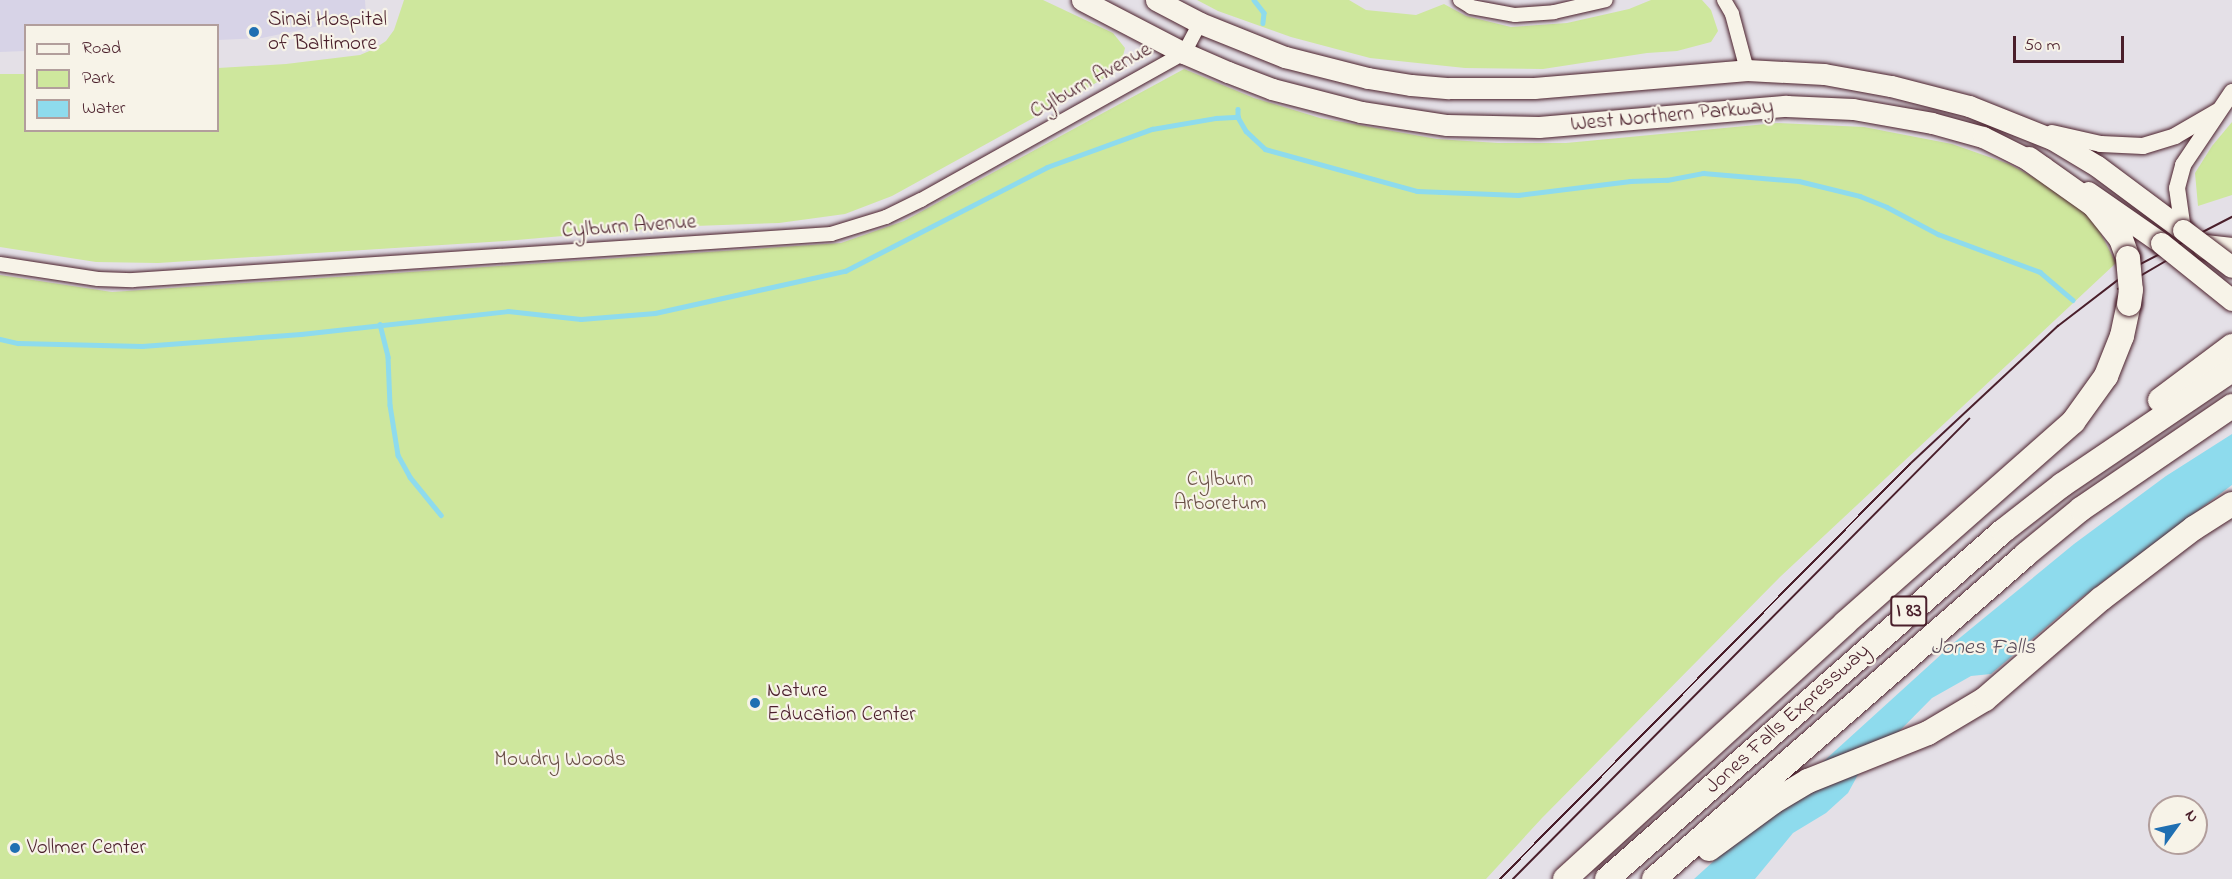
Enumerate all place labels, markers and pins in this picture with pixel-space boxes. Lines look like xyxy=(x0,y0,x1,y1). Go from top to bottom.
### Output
place label: Sinai Hospital of Baltimore xyxy=(268,7,387,57)
marker: Sinai Hospital of Baltimore xyxy=(245,23,263,41)
place label: Nature Education Center xyxy=(767,678,916,728)
marker: Nature Education Center xyxy=(748,696,762,710)
place label: Vollmer Center xyxy=(27,835,146,861)
marker: Vollmer Center xyxy=(8,841,22,855)

